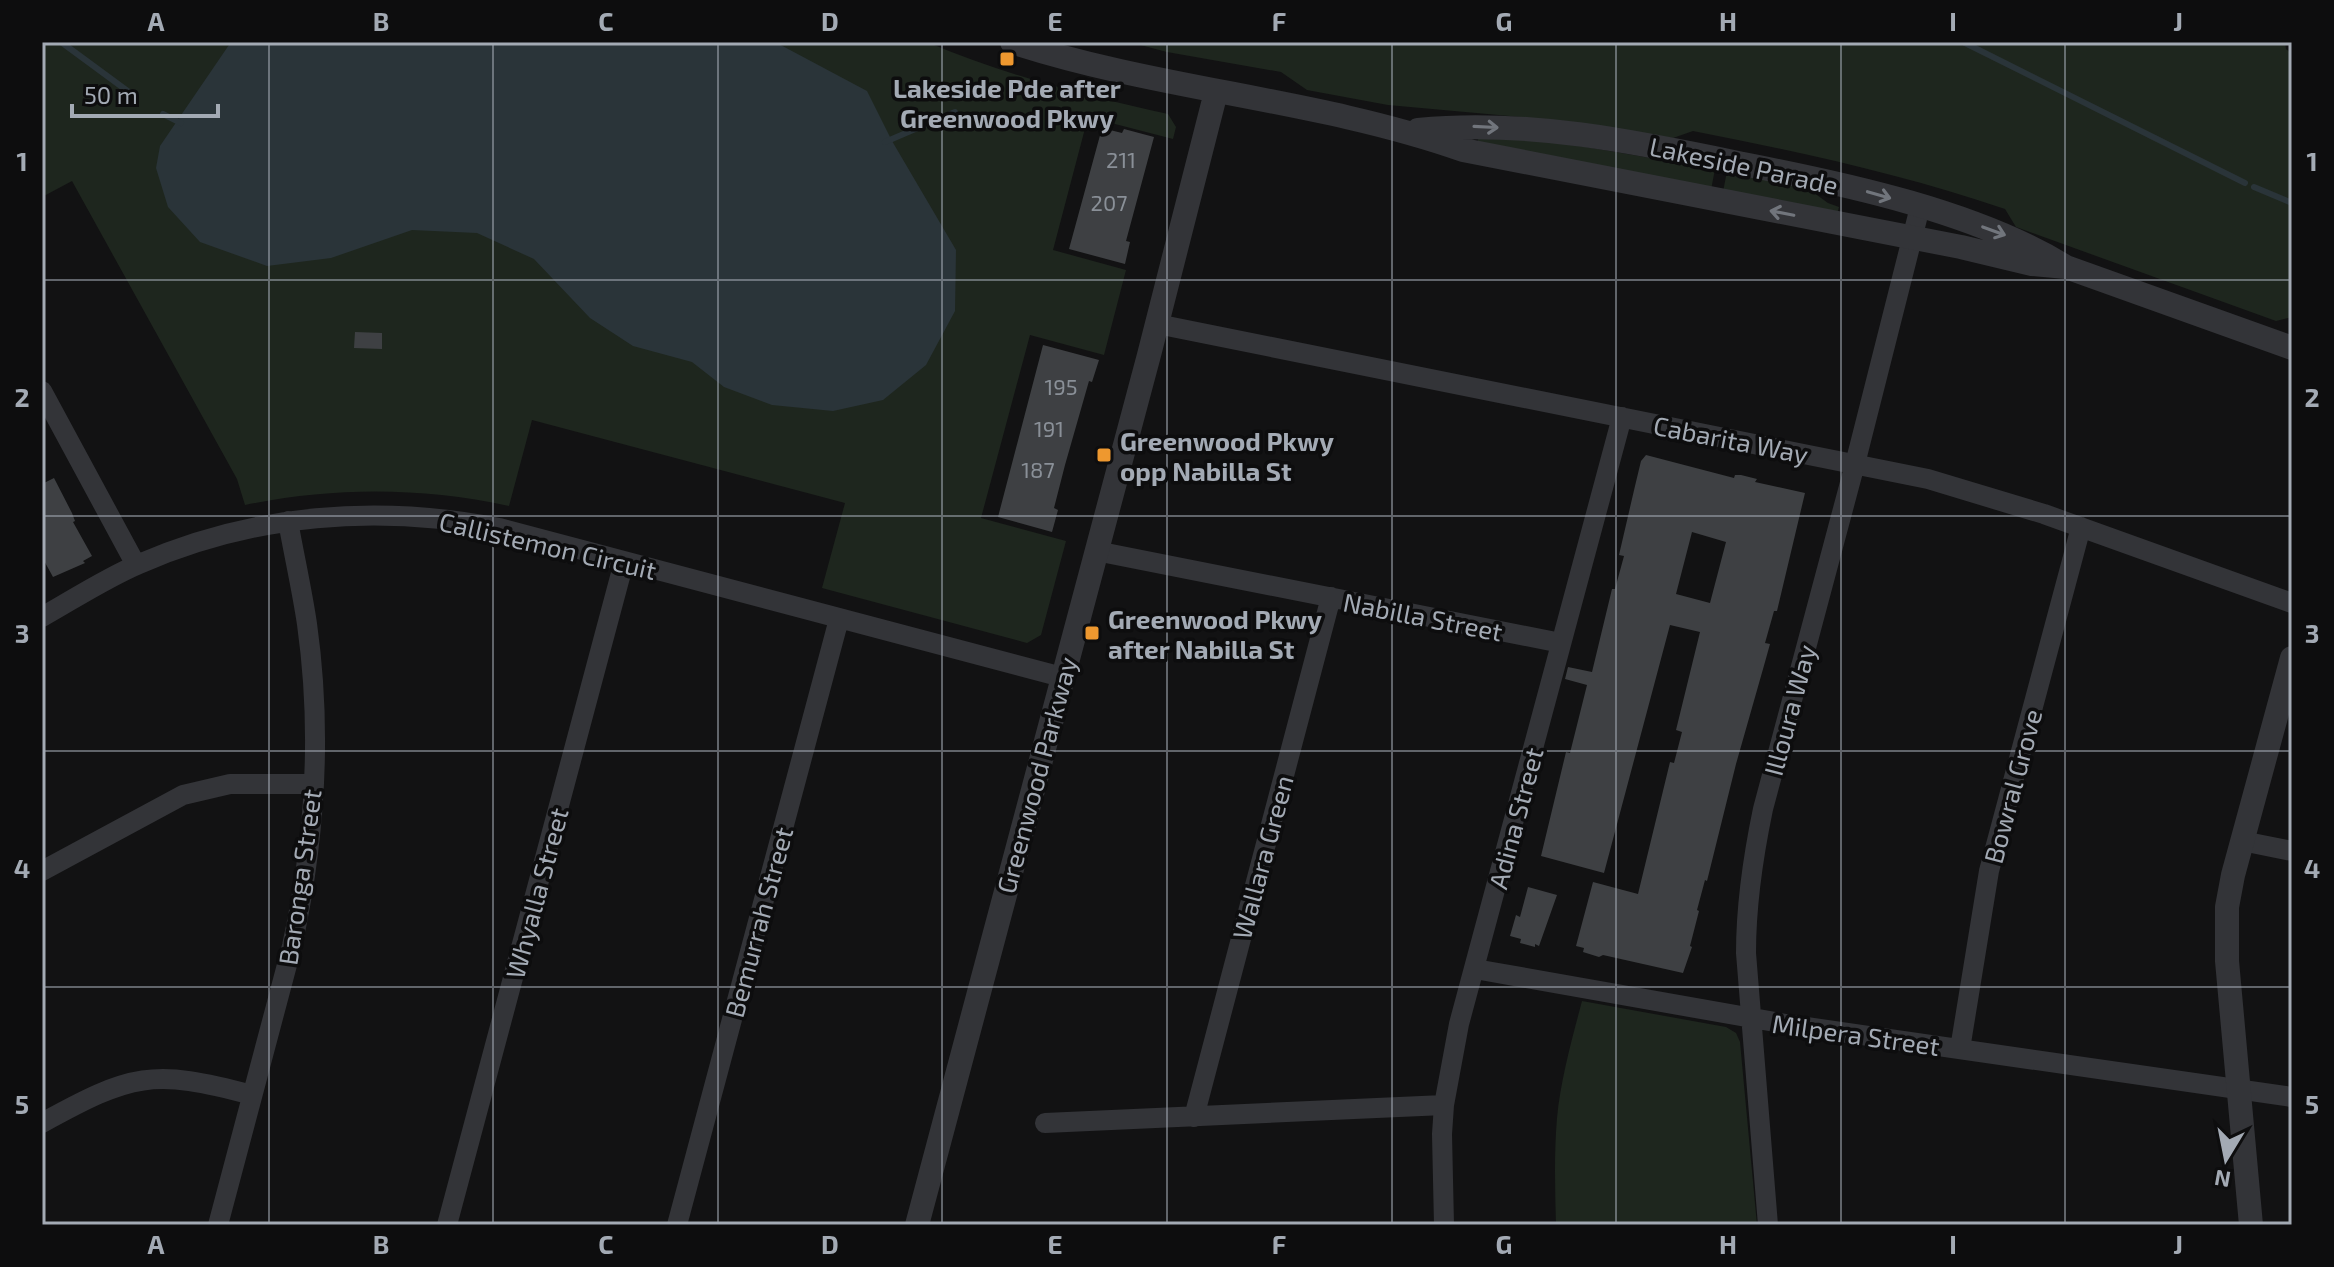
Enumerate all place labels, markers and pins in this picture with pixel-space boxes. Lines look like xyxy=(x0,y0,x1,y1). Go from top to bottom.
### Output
marker: Lakeside Pde after Greenwood Pkwy xyxy=(998,50,1016,68)
place label: Lakeside Pde after Greenwood Pkwy xyxy=(893,72,1121,134)
place label: Greenwood Pkwy opp Nabilla St xyxy=(1120,425,1334,486)
marker: Greenwood Pkwy opp Nabilla St xyxy=(1095,446,1113,464)
place label: Greenwood Pkwy after Nabilla St xyxy=(1108,603,1322,664)
marker: Greenwood Pkwy after Nabilla St xyxy=(1083,624,1101,642)

